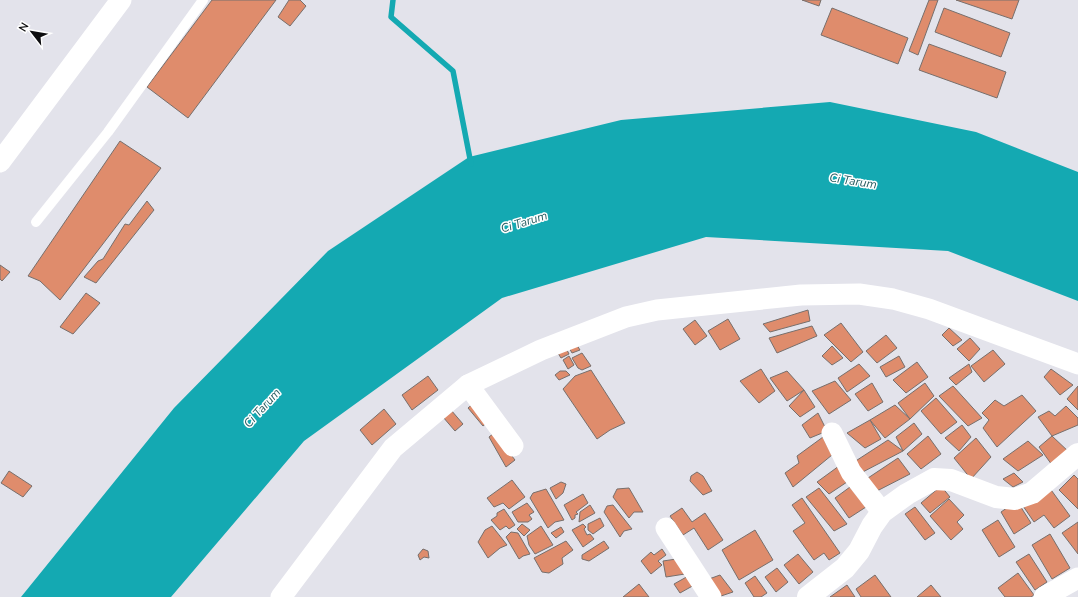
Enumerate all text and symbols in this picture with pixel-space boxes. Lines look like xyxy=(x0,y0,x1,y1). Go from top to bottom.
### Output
north arrow xyxy=(12,12,52,52)
text: N xyxy=(15,20,32,34)
water label: Ci Tarum xyxy=(828,169,878,193)
water label: Ci Tarum xyxy=(499,207,549,237)
water label: Ci Tarum xyxy=(240,385,284,431)

